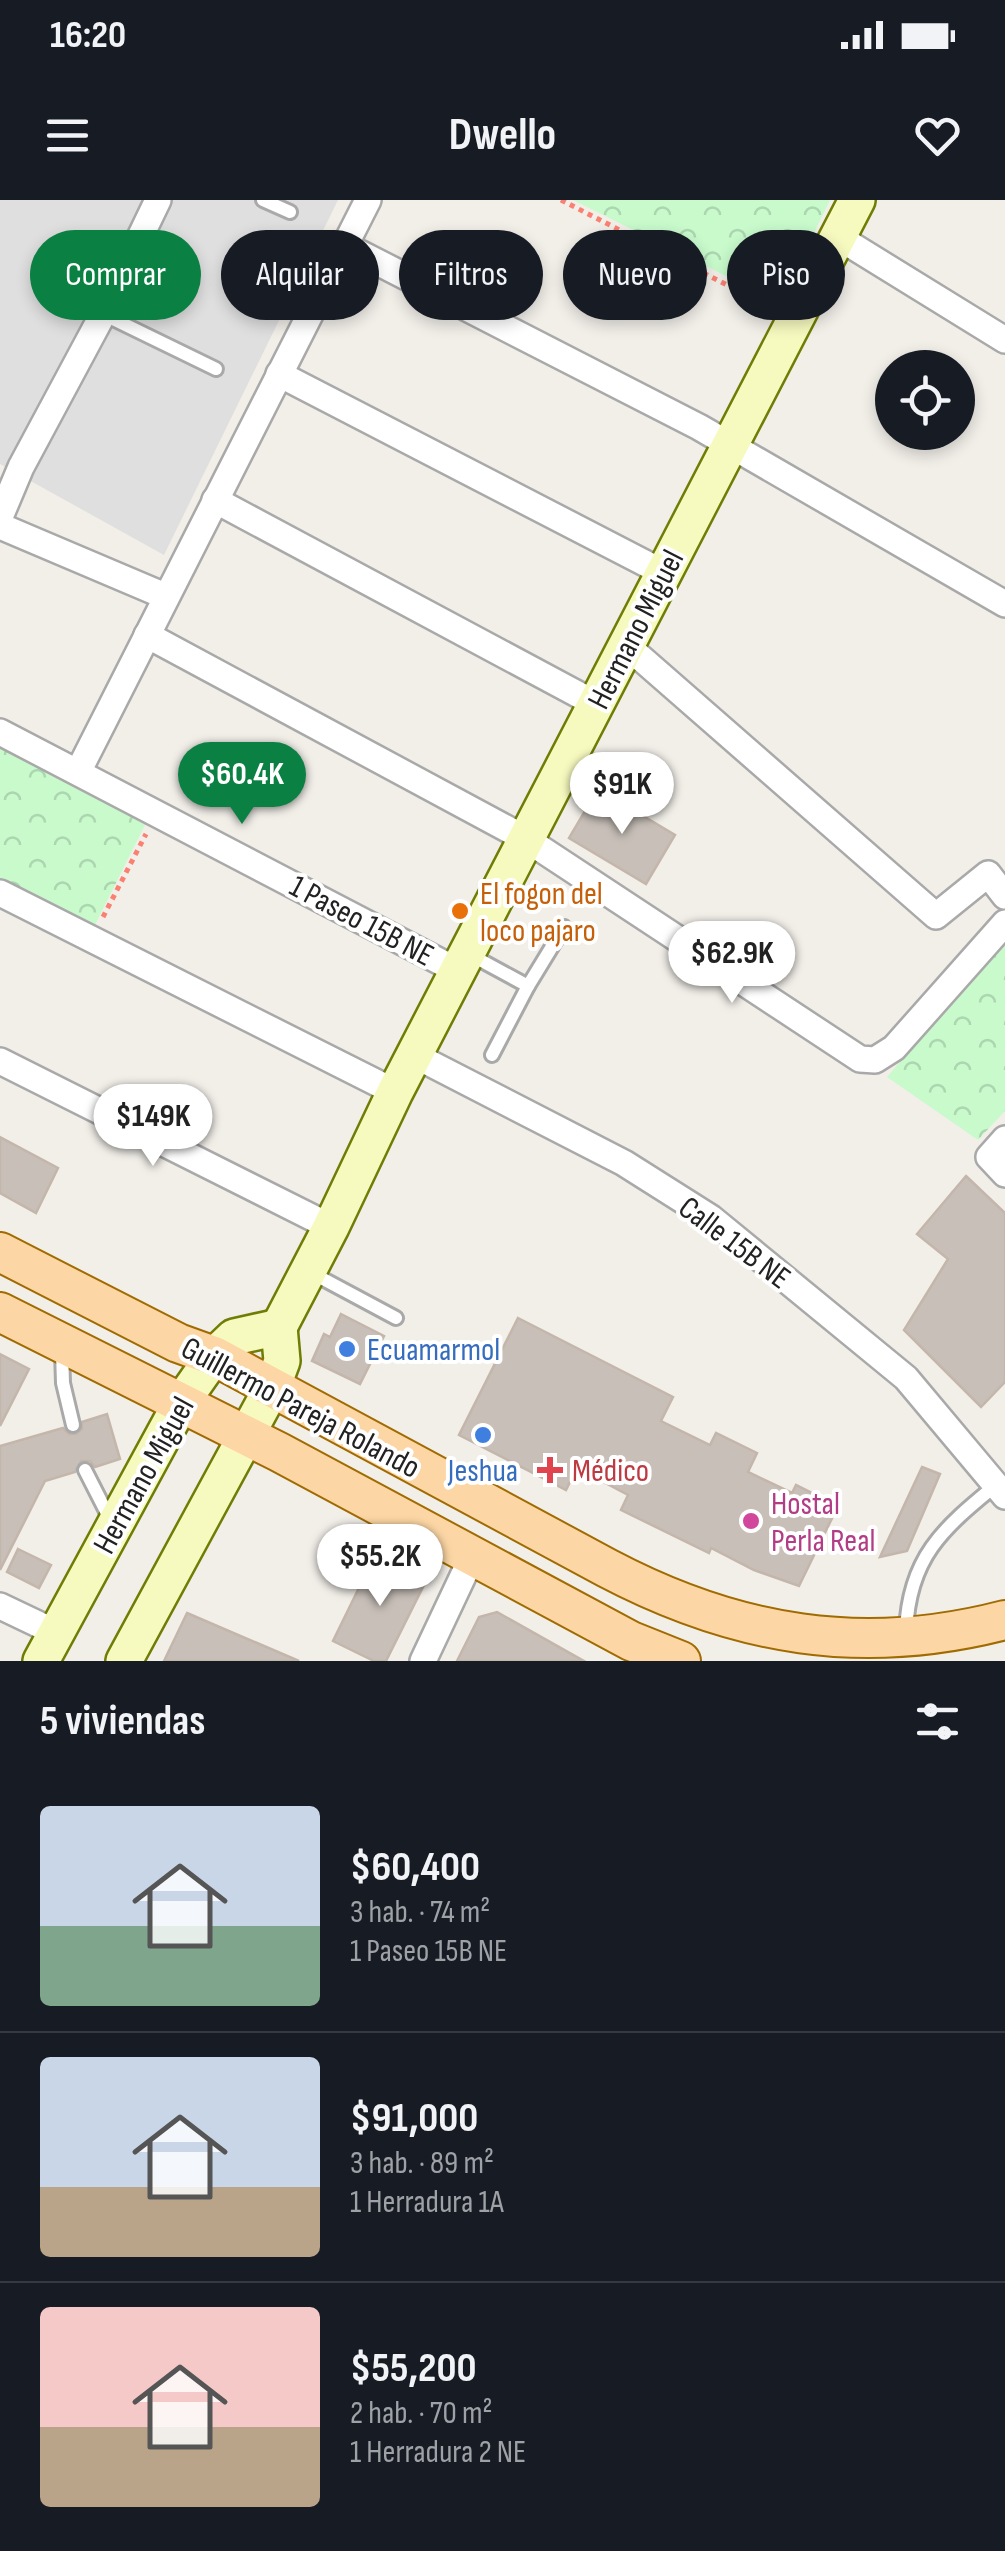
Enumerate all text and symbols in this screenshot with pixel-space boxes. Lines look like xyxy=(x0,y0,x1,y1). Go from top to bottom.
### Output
text: 16:20 xyxy=(50,13,126,58)
icon: menu xyxy=(40,108,95,163)
text: Dwello xyxy=(449,108,556,163)
icon: heart xyxy=(910,108,965,163)
chip: Comprar xyxy=(30,230,201,320)
chip: Alquilar xyxy=(221,230,379,320)
chip: Filtros xyxy=(399,230,543,320)
chip: Nuevo xyxy=(563,230,707,320)
chip: Piso xyxy=(727,230,845,320)
map controls xyxy=(875,350,975,450)
button: locate xyxy=(875,350,975,450)
street label: Hermano Miguel xyxy=(580,544,693,716)
pin: $60.4K xyxy=(161,742,323,827)
pin: $91K xyxy=(563,752,681,837)
text: $60.4K xyxy=(200,755,284,794)
text: $91K xyxy=(592,765,652,804)
street label: 1 Paseo 15B NE xyxy=(283,867,440,975)
place label: El fogon del loco pajaro xyxy=(480,875,603,951)
marker: El fogon del loco pajaro xyxy=(449,900,471,922)
pin: $62.9K xyxy=(651,921,813,1006)
text: $62.9K xyxy=(690,934,774,973)
pin: $149K xyxy=(83,1084,223,1169)
text: $149K xyxy=(115,1097,191,1136)
street label: Calle 15B NE xyxy=(670,1188,798,1298)
street label: Guillermo Pareja Rolando xyxy=(174,1329,426,1488)
place label: Ecuamarmol xyxy=(367,1331,500,1370)
marker: Ecuamarmol xyxy=(336,1338,358,1360)
street label: Hermano Miguel xyxy=(85,1391,203,1561)
marker: Jeshua xyxy=(472,1424,494,1446)
place label: Jeshua xyxy=(447,1452,518,1491)
place label: Médico xyxy=(572,1452,649,1491)
marker: Médico xyxy=(537,1457,563,1483)
place label: Hostal Perla Real xyxy=(771,1485,875,1561)
marker: Hostal Perla Real xyxy=(740,1510,762,1532)
pin: $55.2K xyxy=(299,1524,461,1609)
text: $55.2K xyxy=(339,1537,421,1576)
icon: filters xyxy=(910,1694,965,1749)
text: 5 viviendas xyxy=(40,1696,205,1747)
text: $60,400 xyxy=(350,1842,480,1893)
icon: home xyxy=(120,1846,240,1966)
text: 3 hab. · 74 m² xyxy=(350,1893,490,1932)
text: 1 Paseo 15B NE xyxy=(350,1932,507,1971)
text: $91,000 xyxy=(350,2093,478,2144)
icon: home xyxy=(120,2097,240,2217)
text: 3 hab. · 89 m² xyxy=(350,2144,494,2183)
text: 1 Herradura 1A xyxy=(350,2183,504,2222)
text: $55,200 xyxy=(350,2343,476,2394)
icon: home xyxy=(120,2347,240,2467)
text: 2 hab. · 70 m² xyxy=(350,2394,492,2433)
text: 1 Herradura 2 NE xyxy=(350,2433,526,2472)

